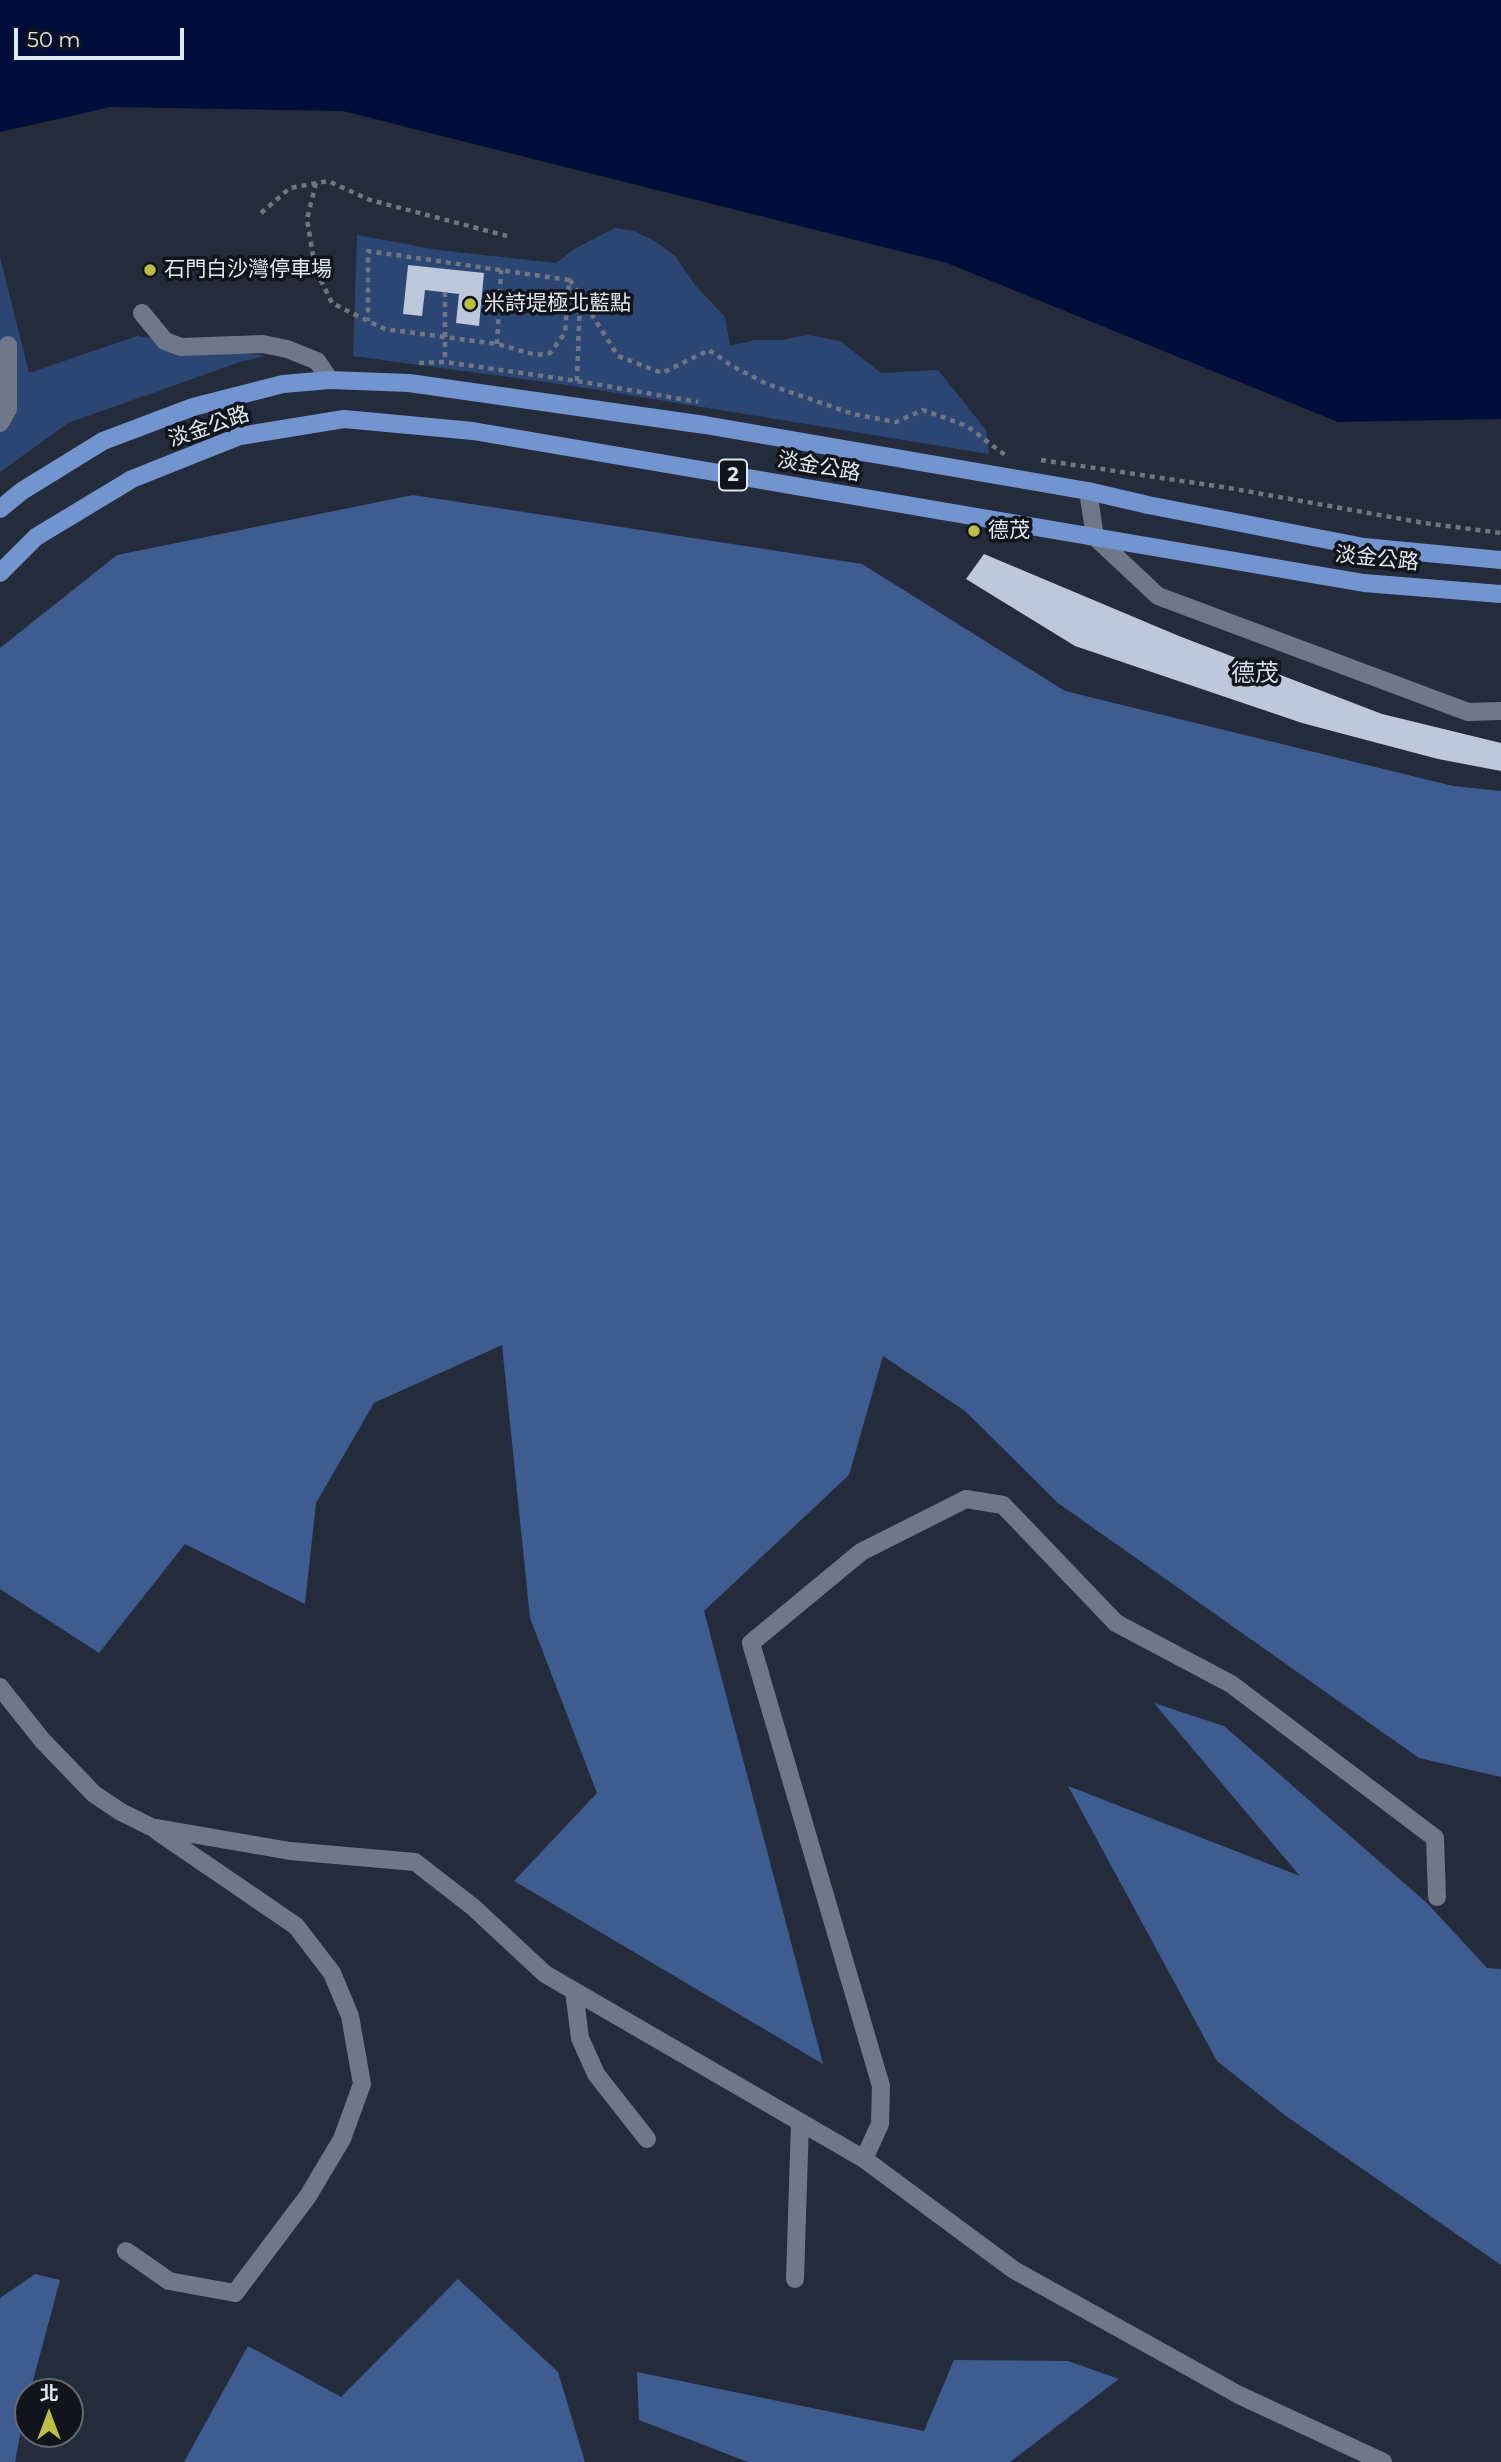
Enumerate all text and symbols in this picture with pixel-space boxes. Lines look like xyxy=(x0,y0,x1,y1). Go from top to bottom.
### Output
scale bar xyxy=(18,14,187,58)
text: 50 m xyxy=(27,27,81,52)
place label: 石門白沙灣停車場 xyxy=(164,257,332,283)
marker: 石門白沙灣停車場 xyxy=(142,262,158,278)
place label: 米詩堤極北藍點 xyxy=(484,291,631,317)
marker: 米詩堤極北藍點 xyxy=(462,296,478,312)
street label: 淡金公路 xyxy=(165,401,253,453)
street label: 淡金公路 xyxy=(775,447,863,487)
road number: 2 xyxy=(719,460,747,490)
place label: 德茂 xyxy=(988,518,1030,544)
marker: 德茂 xyxy=(966,523,982,539)
street label: 淡金公路 xyxy=(1334,542,1420,576)
district label: 德茂 xyxy=(1231,660,1279,688)
north arrow xyxy=(14,2378,84,2448)
text: 北 xyxy=(39,2382,59,2405)

